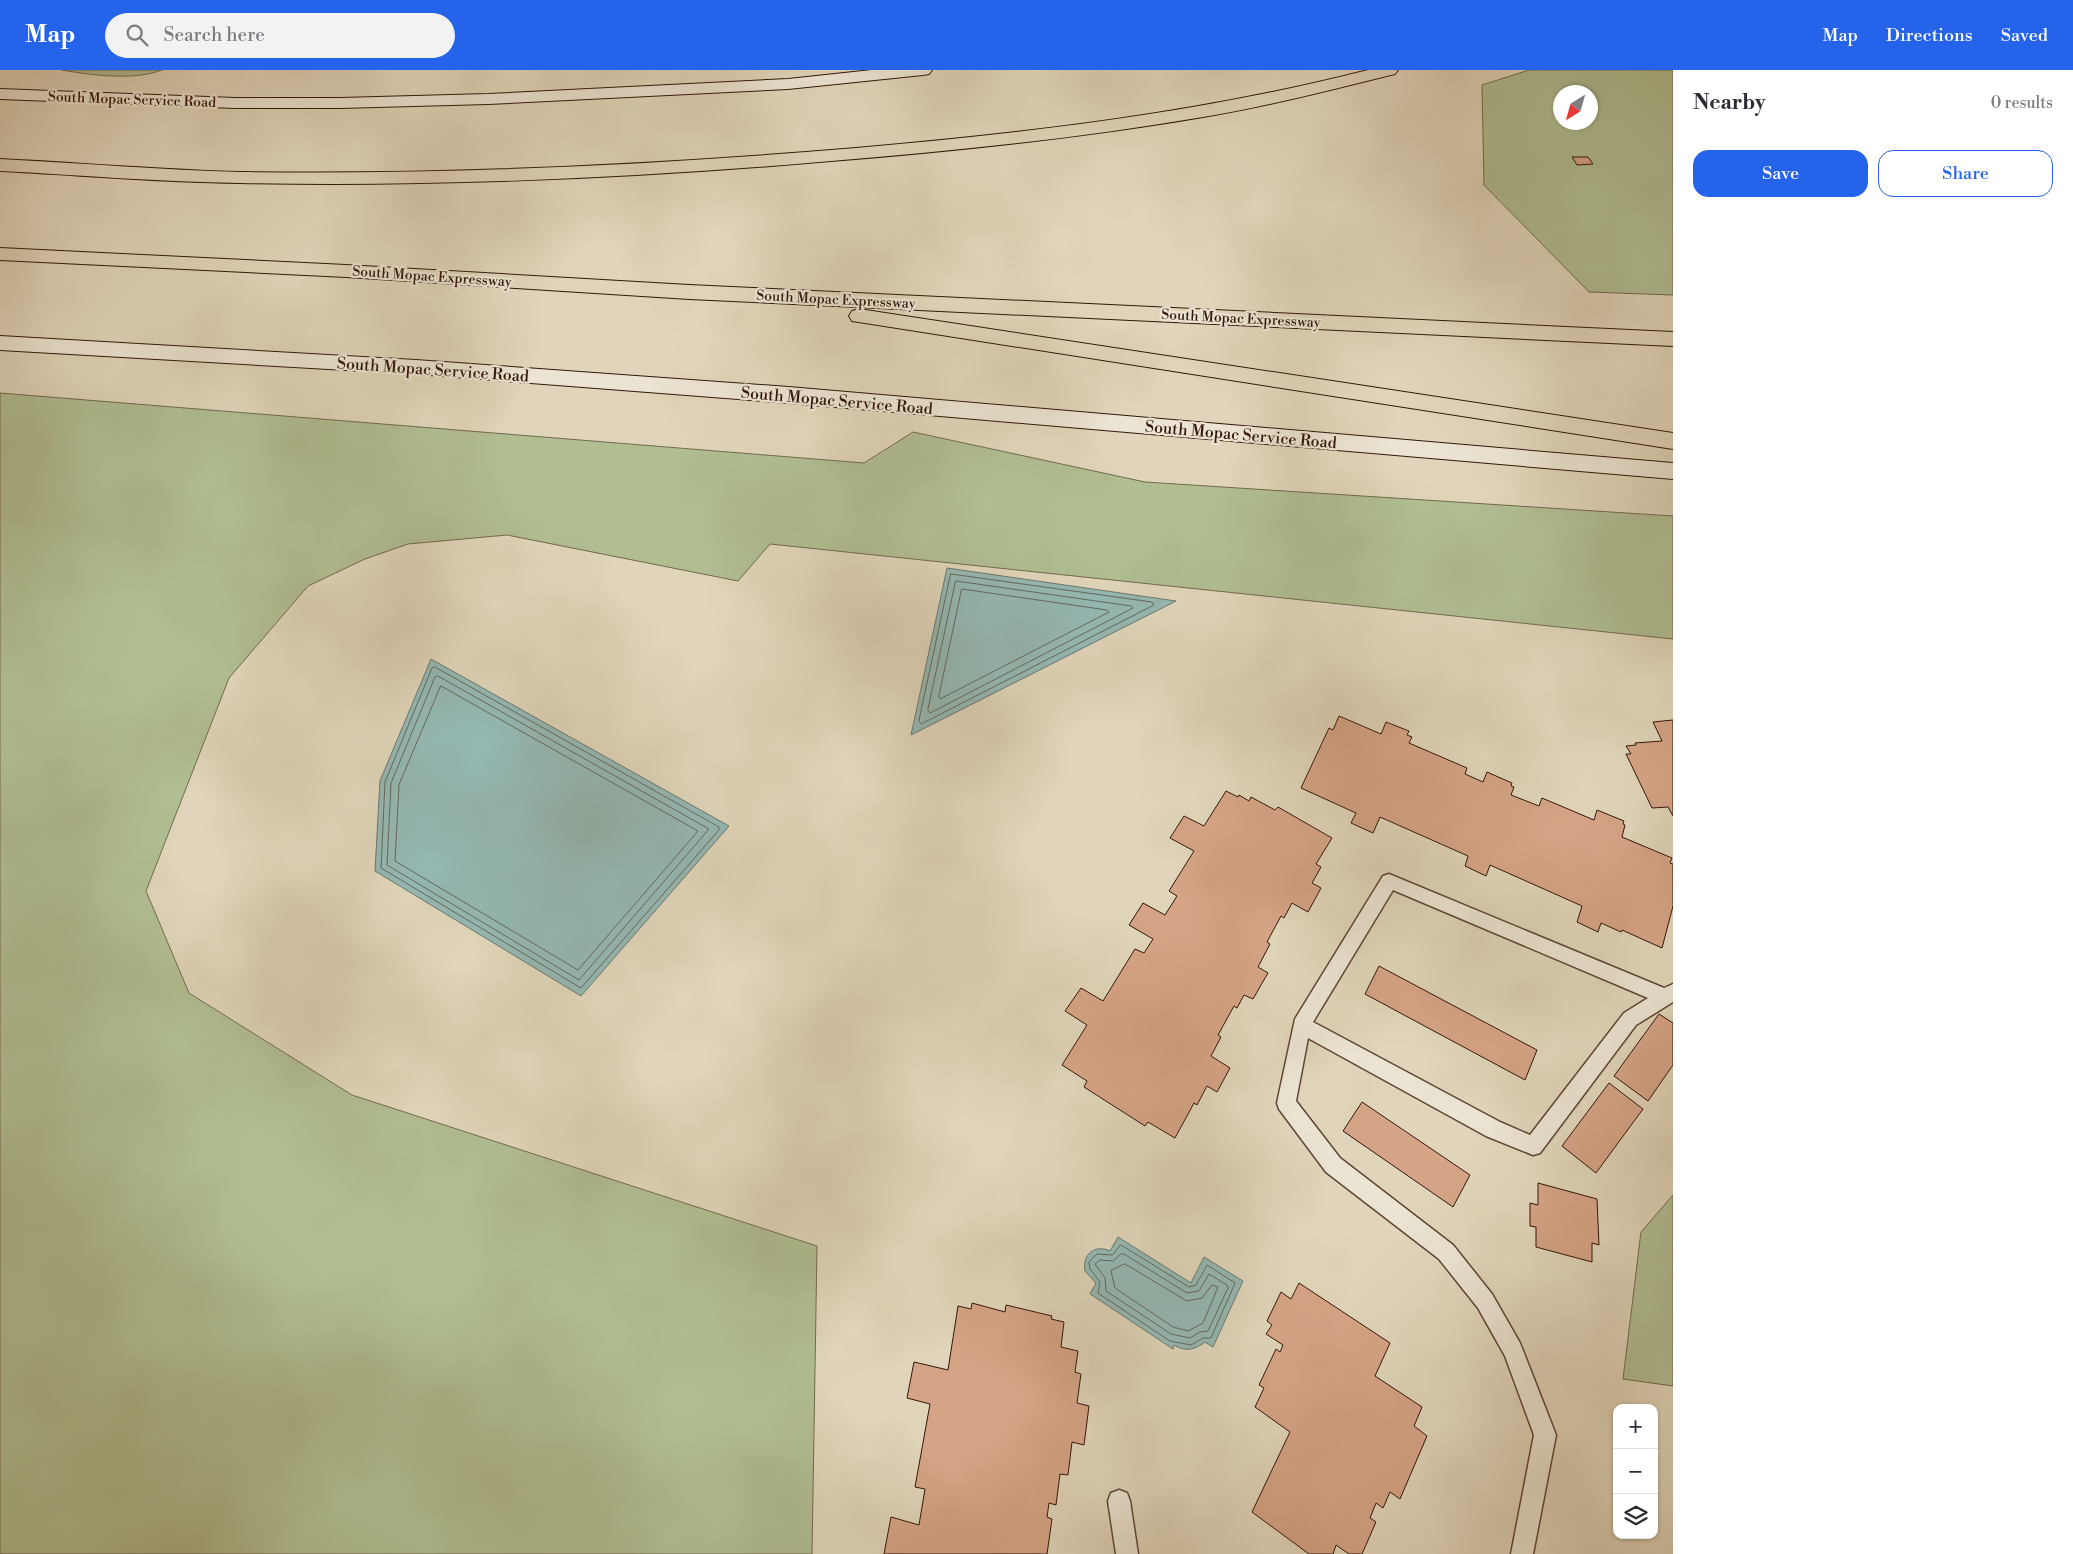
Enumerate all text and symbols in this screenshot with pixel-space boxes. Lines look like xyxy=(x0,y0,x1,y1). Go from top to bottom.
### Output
search box xyxy=(105,13,455,58)
text: Map xyxy=(25,20,75,50)
icon: search xyxy=(123,21,151,49)
text: Search here xyxy=(163,23,265,47)
text: Map xyxy=(1822,24,1858,47)
text: Directions xyxy=(1886,24,1973,47)
text: Saved xyxy=(2001,24,2048,47)
north arrow xyxy=(1553,85,1598,130)
street label: South Mopac Service Road xyxy=(47,88,216,112)
text: Nearby xyxy=(1693,90,1766,116)
text: 0 results xyxy=(1991,93,2053,113)
button: Save xyxy=(1693,150,1868,197)
button: Share xyxy=(1878,150,2053,197)
street label: South Mopac Expressway xyxy=(352,262,512,292)
street label: South Mopac Expressway xyxy=(756,287,916,313)
street label: South Mopac Expressway xyxy=(1161,306,1321,332)
street label: South Mopac Service Road xyxy=(336,353,530,387)
street label: South Mopac Service Road xyxy=(740,383,934,419)
street label: South Mopac Service Road xyxy=(1144,417,1338,453)
map controls xyxy=(1613,1404,1658,1539)
button: + xyxy=(1613,1404,1658,1449)
button: − xyxy=(1613,1449,1658,1494)
button: layers xyxy=(1613,1494,1658,1539)

